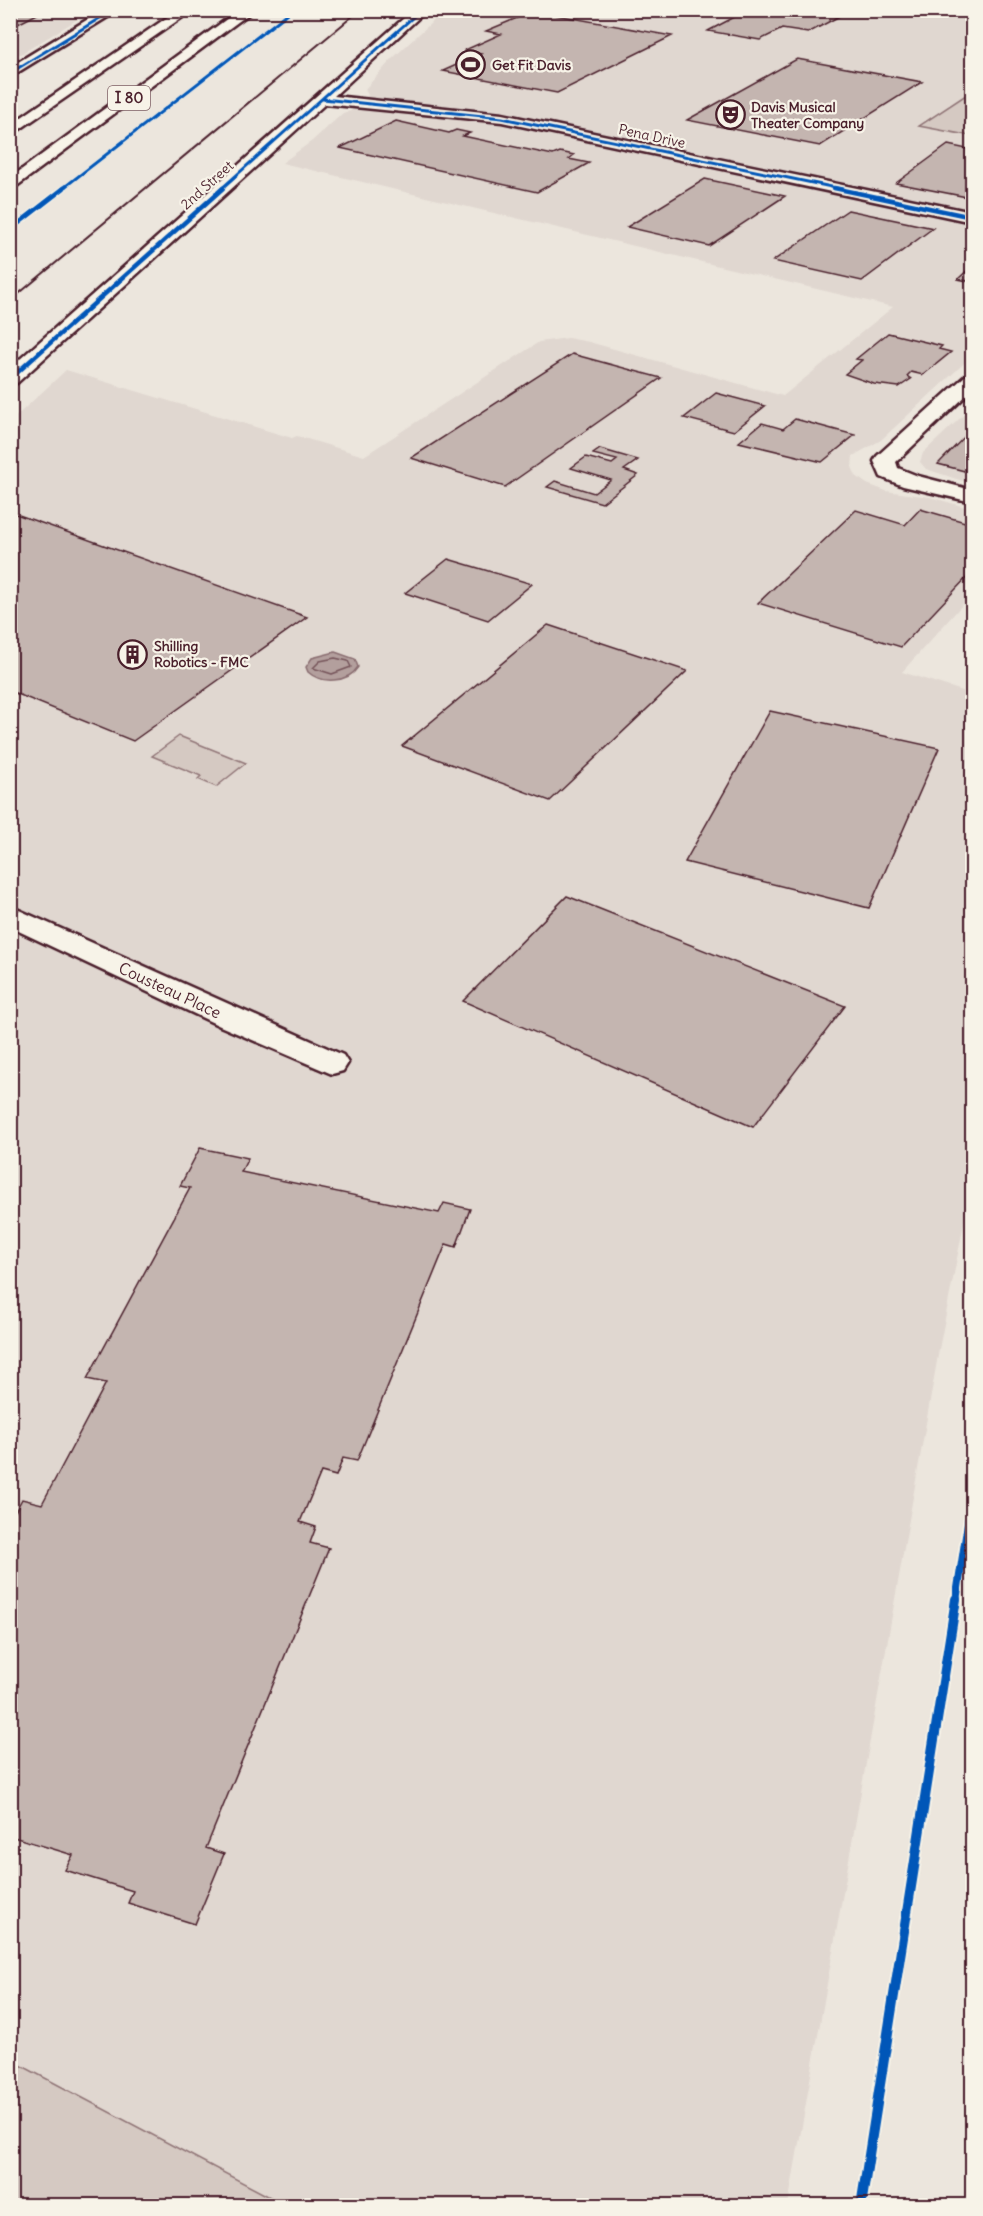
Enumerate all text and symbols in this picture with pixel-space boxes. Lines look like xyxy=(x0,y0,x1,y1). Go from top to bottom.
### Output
sports icon: Get Fit Davis xyxy=(455,49,487,81)
place label: Get Fit Davis xyxy=(492,56,572,74)
road number: I 80 xyxy=(108,86,150,110)
place label: Davis Musical Theater Company xyxy=(751,98,864,132)
theatre icon: Davis Musical Theater Company xyxy=(714,99,746,131)
street label: Pena Drive xyxy=(617,120,687,152)
street label: 2nd Street xyxy=(177,156,237,213)
place label: Shilling Robotics - FMC xyxy=(154,637,249,671)
building icon: Shilling Robotics - FMC xyxy=(117,638,149,670)
street label: Cousteau Place xyxy=(116,958,224,1022)

